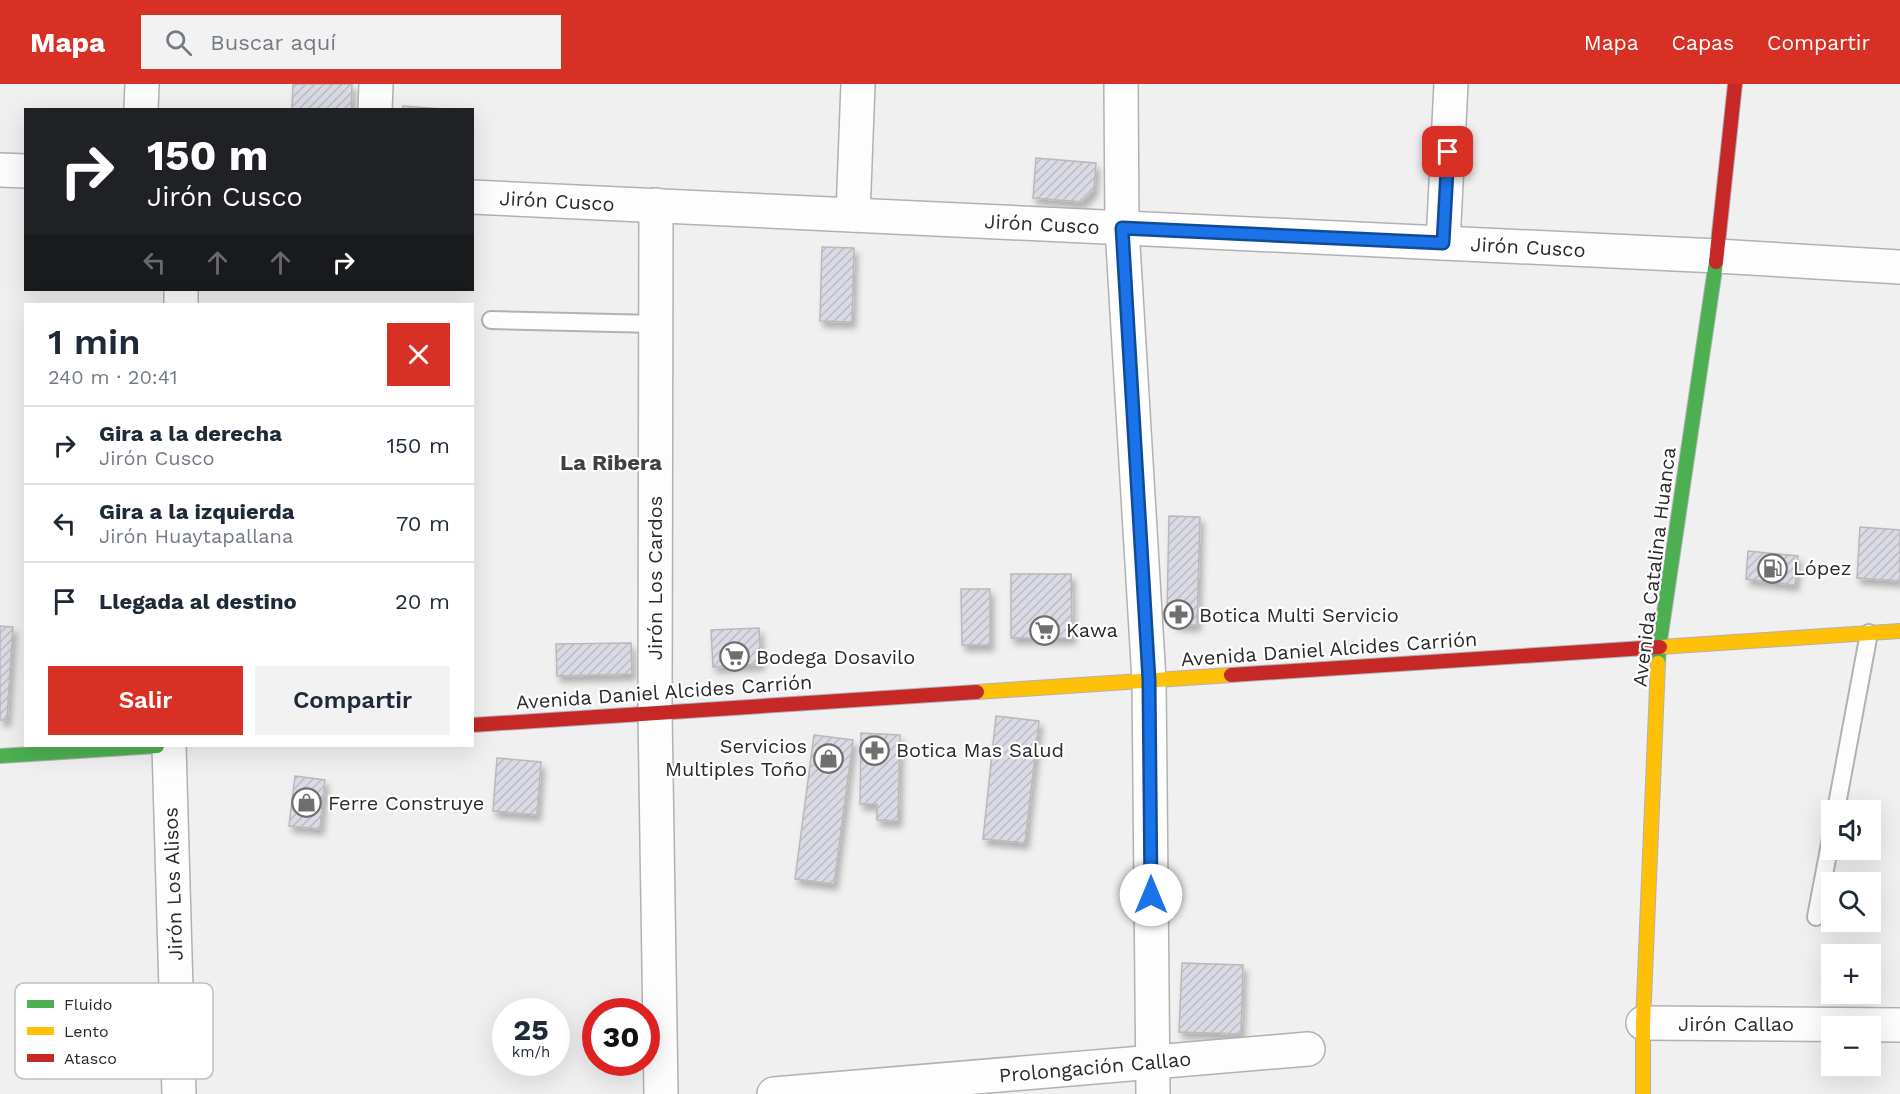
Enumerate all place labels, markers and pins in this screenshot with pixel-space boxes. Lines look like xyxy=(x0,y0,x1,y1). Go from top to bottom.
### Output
pin xyxy=(1422,126,1473,177)
fuel station icon: López xyxy=(1756,552,1788,584)
place label: López xyxy=(1793,556,1851,580)
pharmacy icon: Botica Multi Servicio xyxy=(1162,599,1194,631)
place label: Botica Multi Servicio xyxy=(1199,603,1399,627)
supermarket icon: Kawa xyxy=(1029,614,1061,646)
place label: Kawa xyxy=(1066,618,1118,642)
supermarket icon: Bodega Dosavilo xyxy=(719,641,751,673)
place label: Bodega Dosavilo xyxy=(756,645,915,669)
place label: Servicios Multiples Toño xyxy=(665,734,807,781)
pharmacy icon: Botica Mas Salud xyxy=(859,734,891,766)
place label: Botica Mas Salud xyxy=(896,738,1064,762)
shop icon: Servicios Multiples Toño xyxy=(812,742,844,774)
shop icon: Ferre Construye xyxy=(291,787,323,819)
place label: Ferre Construye xyxy=(328,791,484,815)

